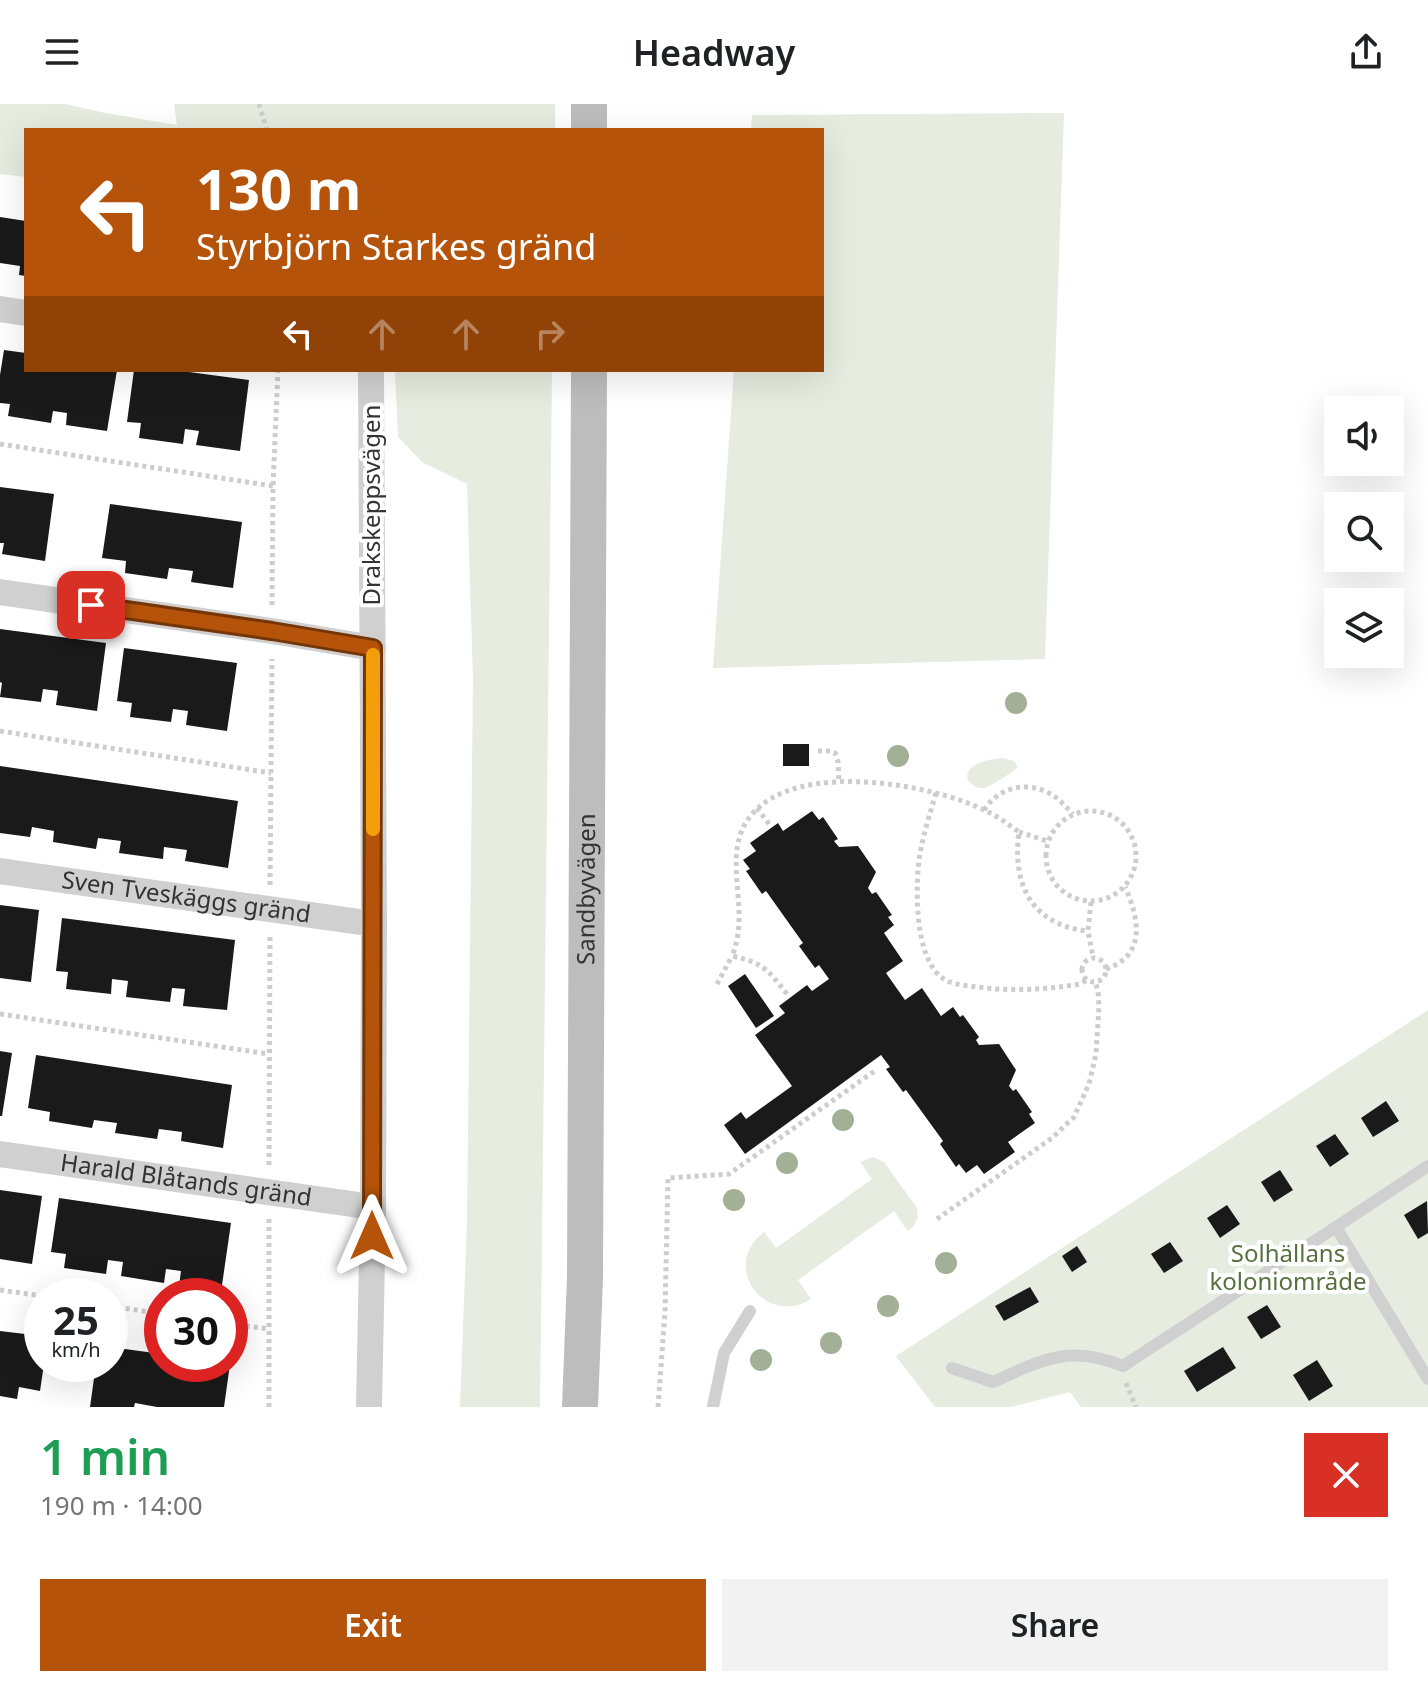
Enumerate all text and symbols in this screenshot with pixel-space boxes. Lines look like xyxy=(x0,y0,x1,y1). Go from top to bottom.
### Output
text: Headway xyxy=(633,28,795,77)
icon: menu xyxy=(40,30,84,74)
icon: share xyxy=(1344,30,1388,74)
text: 130 m xyxy=(196,150,361,226)
icon: left xyxy=(64,160,168,264)
text: Styrbjörn Starkes gränd xyxy=(196,222,597,271)
icon: left xyxy=(276,312,320,356)
icon: ahead xyxy=(360,312,404,356)
icon: ahead xyxy=(444,312,488,356)
icon: right xyxy=(528,312,572,356)
map controls xyxy=(1324,396,1404,668)
button: sound xyxy=(1324,396,1404,476)
street label: Drakskeppsvägen xyxy=(354,405,387,605)
button: search xyxy=(1324,492,1404,572)
pin xyxy=(57,571,125,639)
icon: arrive xyxy=(69,583,113,627)
button: layers xyxy=(1324,588,1404,668)
street label: Sandbyvägen xyxy=(568,813,602,965)
street label: Sven Tveskäggs gränd xyxy=(60,862,313,930)
street label: Harald Blåtands gränd xyxy=(59,1145,314,1213)
position arrow xyxy=(330,1194,414,1278)
park label: Solhällans koloniområde xyxy=(1209,1236,1367,1297)
speed limit sign: 30 xyxy=(144,1278,248,1382)
text: 25 xyxy=(53,1292,99,1347)
text: km/h xyxy=(51,1336,101,1363)
text: 1 min xyxy=(40,1424,170,1489)
button: close xyxy=(1304,1433,1388,1517)
text: 190 m · 14:00 xyxy=(40,1487,203,1523)
button: Exit xyxy=(40,1579,706,1671)
button: Share xyxy=(722,1579,1388,1671)

